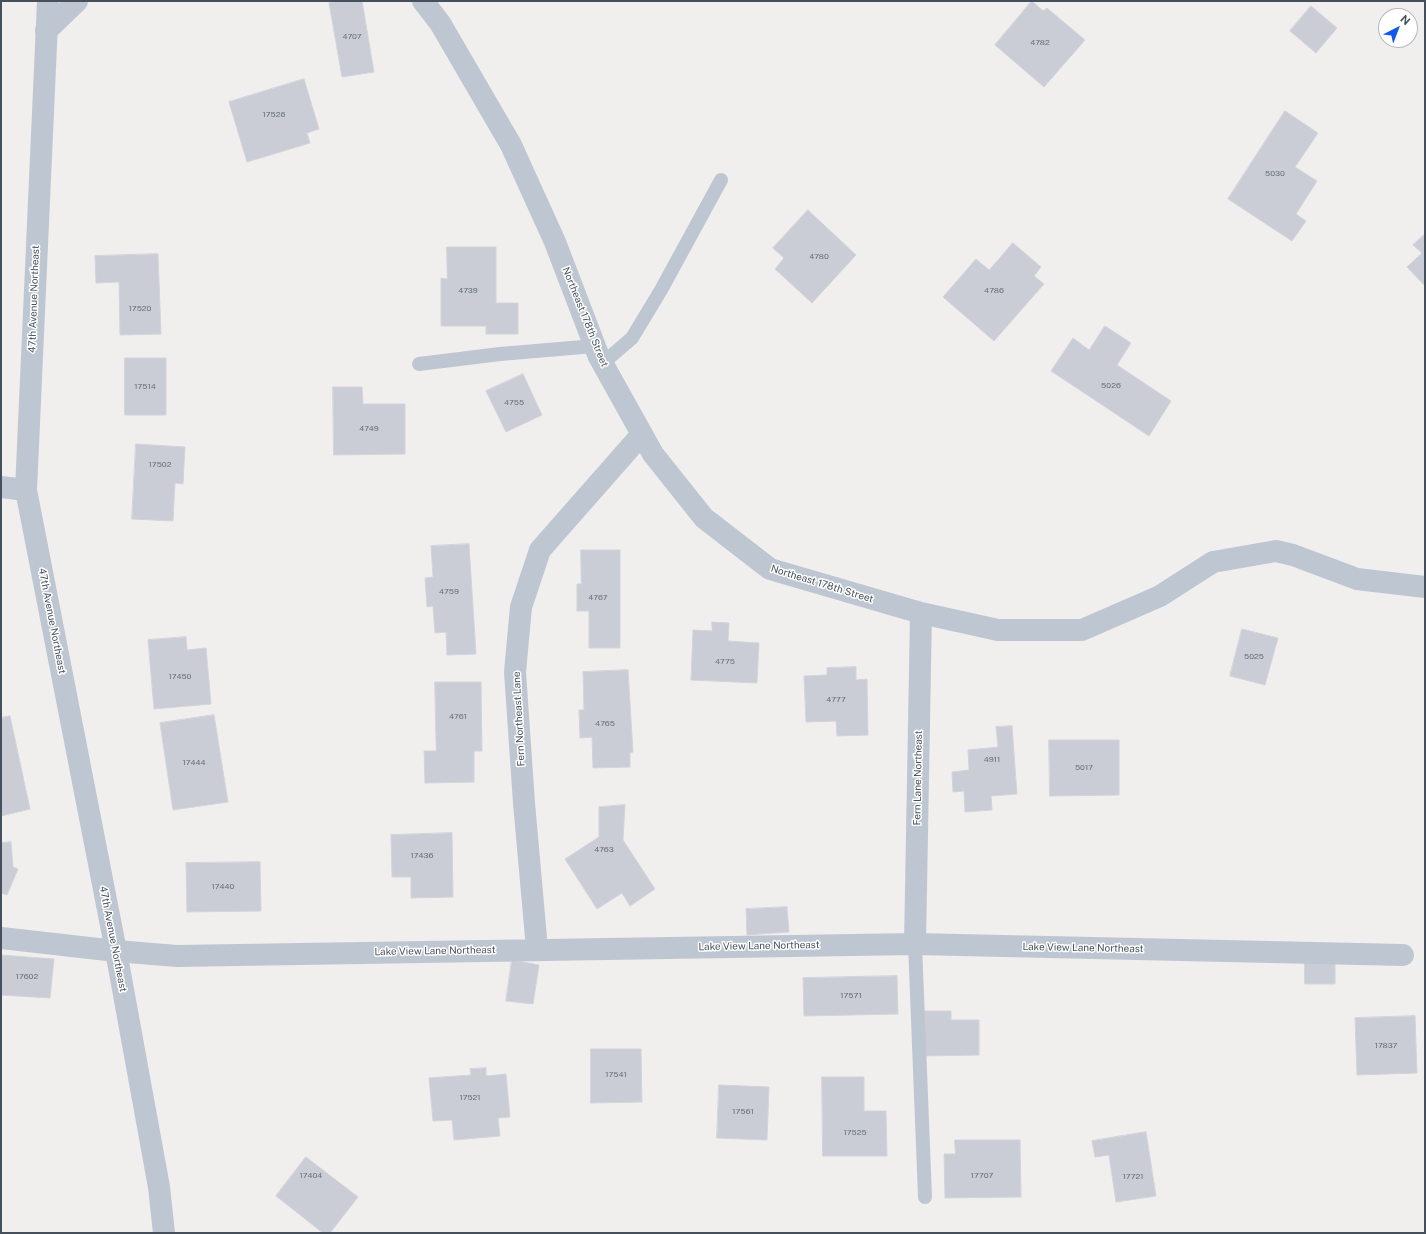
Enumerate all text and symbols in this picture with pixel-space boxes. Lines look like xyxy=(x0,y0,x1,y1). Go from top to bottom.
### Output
north arrow xyxy=(1378,8,1418,48)
text: N xyxy=(1398,12,1413,27)
house number: 4707 xyxy=(342,32,362,42)
house number: 4782 xyxy=(1030,38,1050,48)
house number: 17526 xyxy=(263,110,285,120)
house number: 5030 xyxy=(1265,169,1285,179)
street label: 47th Avenue Northeast xyxy=(26,245,42,353)
house number: 4780 xyxy=(809,252,829,262)
street label: Northeast 178th Street xyxy=(559,265,611,369)
house number: 4739 xyxy=(458,286,478,296)
house number: 4786 xyxy=(984,286,1004,296)
house number: 17520 xyxy=(129,304,151,314)
house number: 5026 xyxy=(1101,381,1121,391)
house number: 17514 xyxy=(134,382,156,392)
house number: 4755 xyxy=(504,398,524,408)
house number: 4749 xyxy=(359,424,379,434)
house number: 17502 xyxy=(149,460,171,470)
street label: Northeast 178th Street xyxy=(769,563,875,605)
street label: 47th Avenue Northeast xyxy=(36,567,68,675)
house number: 4759 xyxy=(439,587,459,597)
house number: 4767 xyxy=(588,593,608,603)
house number: 5025 xyxy=(1244,652,1264,662)
house number: 4775 xyxy=(715,657,735,667)
street label: Fern Northeast Lane xyxy=(511,671,527,767)
house number: 17450 xyxy=(169,672,191,682)
house number: 4777 xyxy=(826,695,846,705)
house number: 4761 xyxy=(449,712,467,722)
house number: 4765 xyxy=(595,719,615,729)
street label: Fern Lane Northeast xyxy=(911,730,925,826)
house number: 4911 xyxy=(984,755,1000,765)
house number: 17444 xyxy=(183,758,205,768)
house number: 5017 xyxy=(1075,763,1093,773)
house number: 4763 xyxy=(594,845,614,855)
house number: 17436 xyxy=(411,851,433,861)
house number: 17440 xyxy=(212,882,234,892)
street label: 47th Avenue Northeast xyxy=(97,885,129,993)
street label: Lake View Lane Northeast xyxy=(698,939,820,953)
street label: Lake View Lane Northeast xyxy=(1022,941,1144,955)
street label: Lake View Lane Northeast xyxy=(374,944,496,958)
house number: 17602 xyxy=(16,972,38,982)
house number: 17571 xyxy=(840,991,862,1001)
house number: 17837 xyxy=(1375,1041,1397,1051)
house number: 17541 xyxy=(605,1070,627,1080)
house number: 17521 xyxy=(459,1093,481,1103)
house number: 17561 xyxy=(732,1107,754,1117)
house number: 17525 xyxy=(843,1128,867,1138)
house number: 17404 xyxy=(300,1171,322,1181)
house number: 17707 xyxy=(971,1171,993,1181)
house number: 17721 xyxy=(1122,1172,1144,1182)

